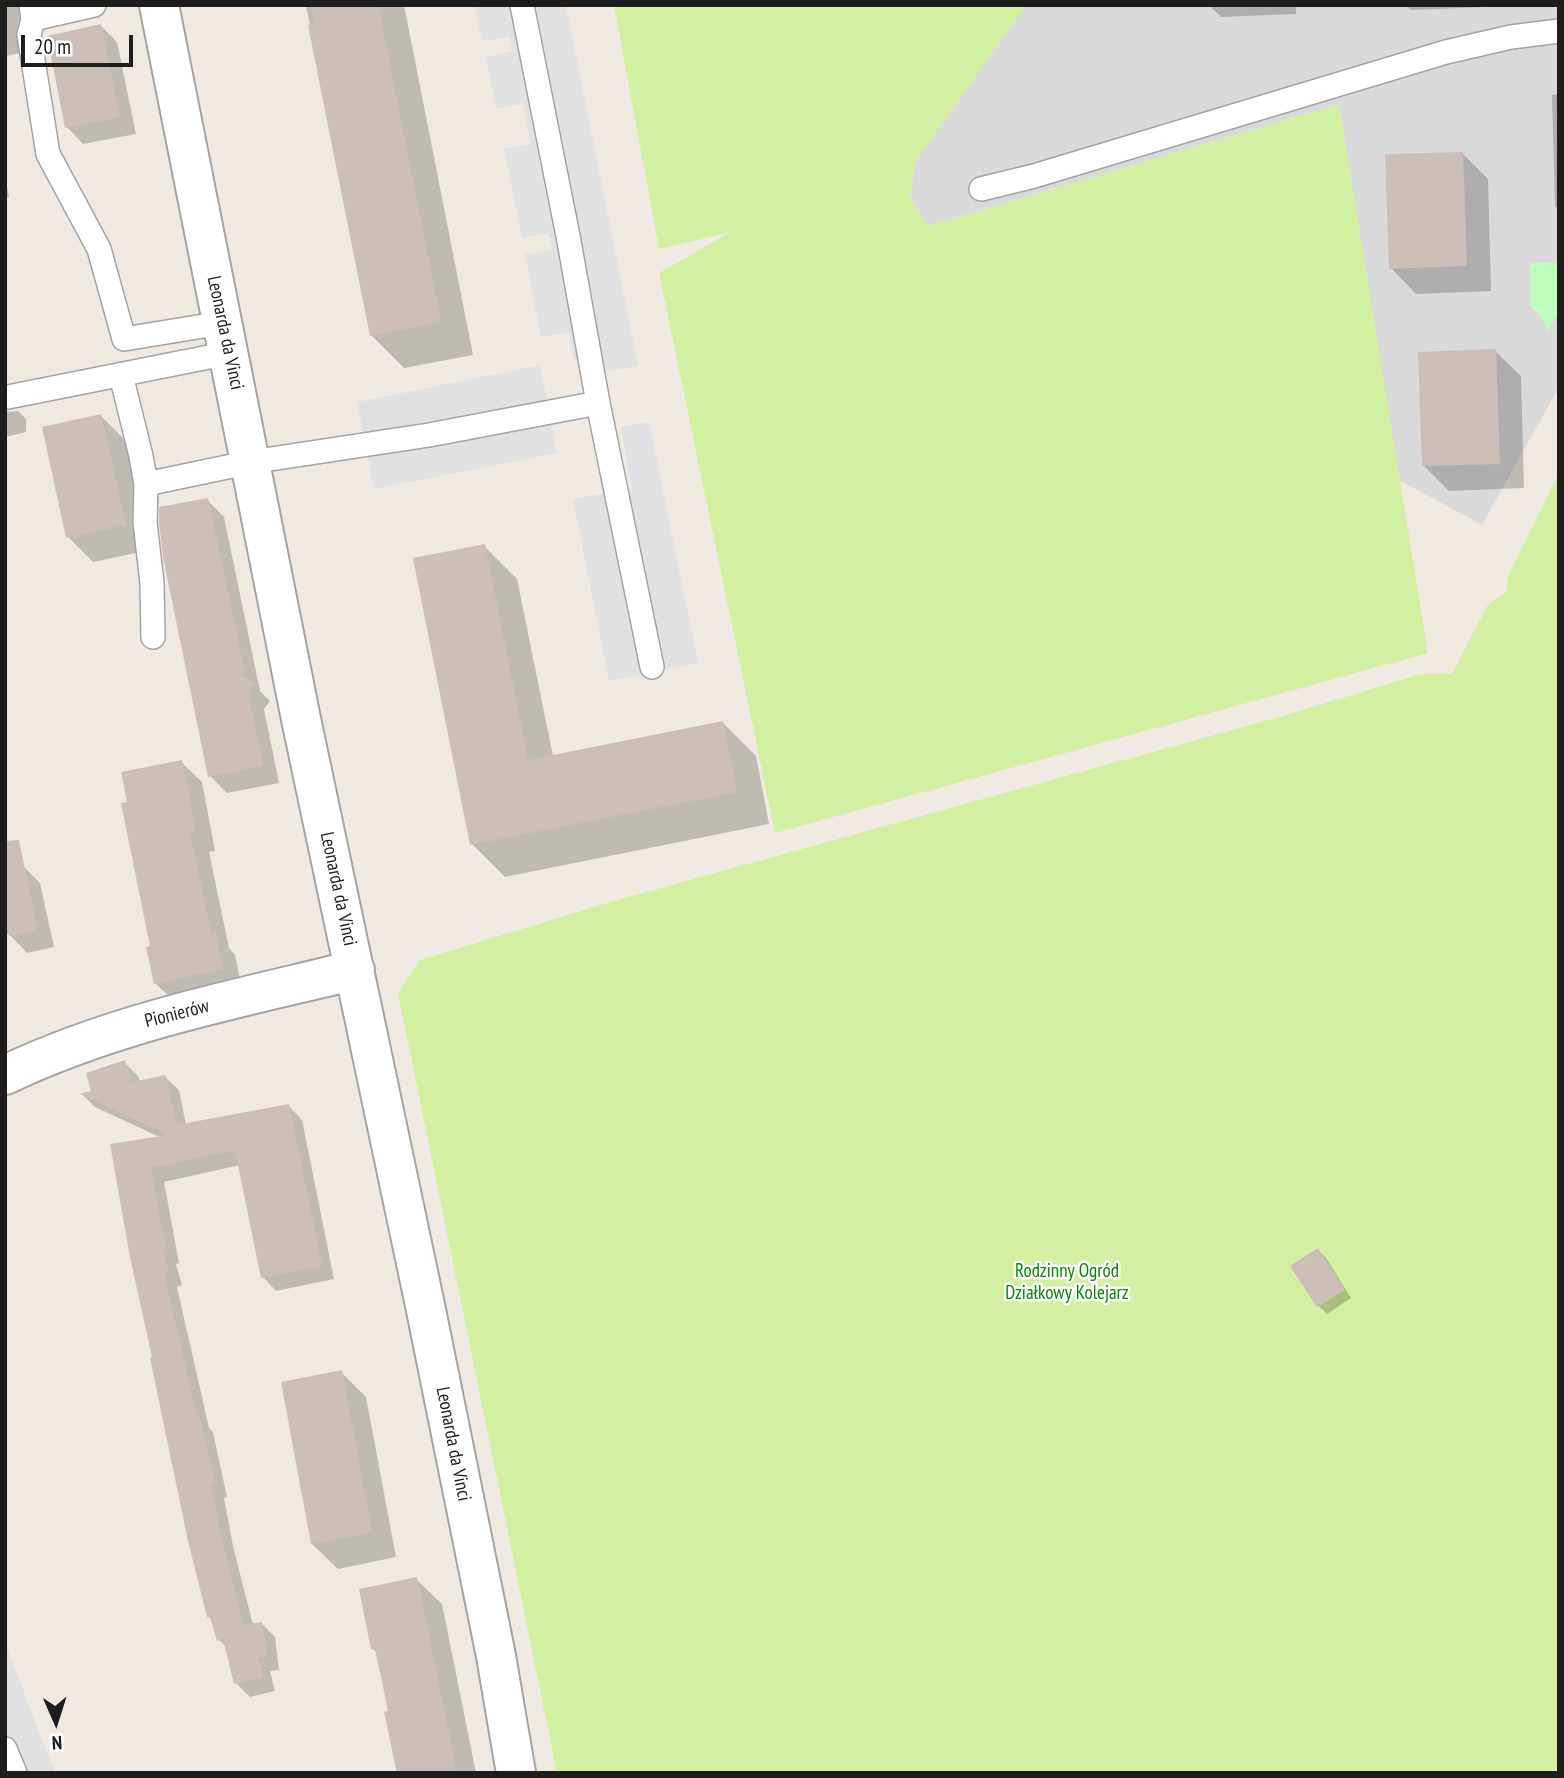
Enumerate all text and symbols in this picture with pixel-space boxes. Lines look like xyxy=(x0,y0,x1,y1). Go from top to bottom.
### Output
scale bar xyxy=(24,21,136,65)
text: 20 m xyxy=(34,33,71,60)
street label: Leonarda da Vinci xyxy=(202,274,248,392)
street label: Leonarda da Vinci xyxy=(315,830,361,948)
street label: Pionierów xyxy=(142,995,212,1033)
park label: Rodzinny Ogród Działkowy Kolejarz xyxy=(1005,1261,1129,1305)
street label: Leonarda da Vinci xyxy=(431,1385,475,1503)
north arrow xyxy=(21,1687,91,1757)
text: N xyxy=(51,1731,63,1755)

